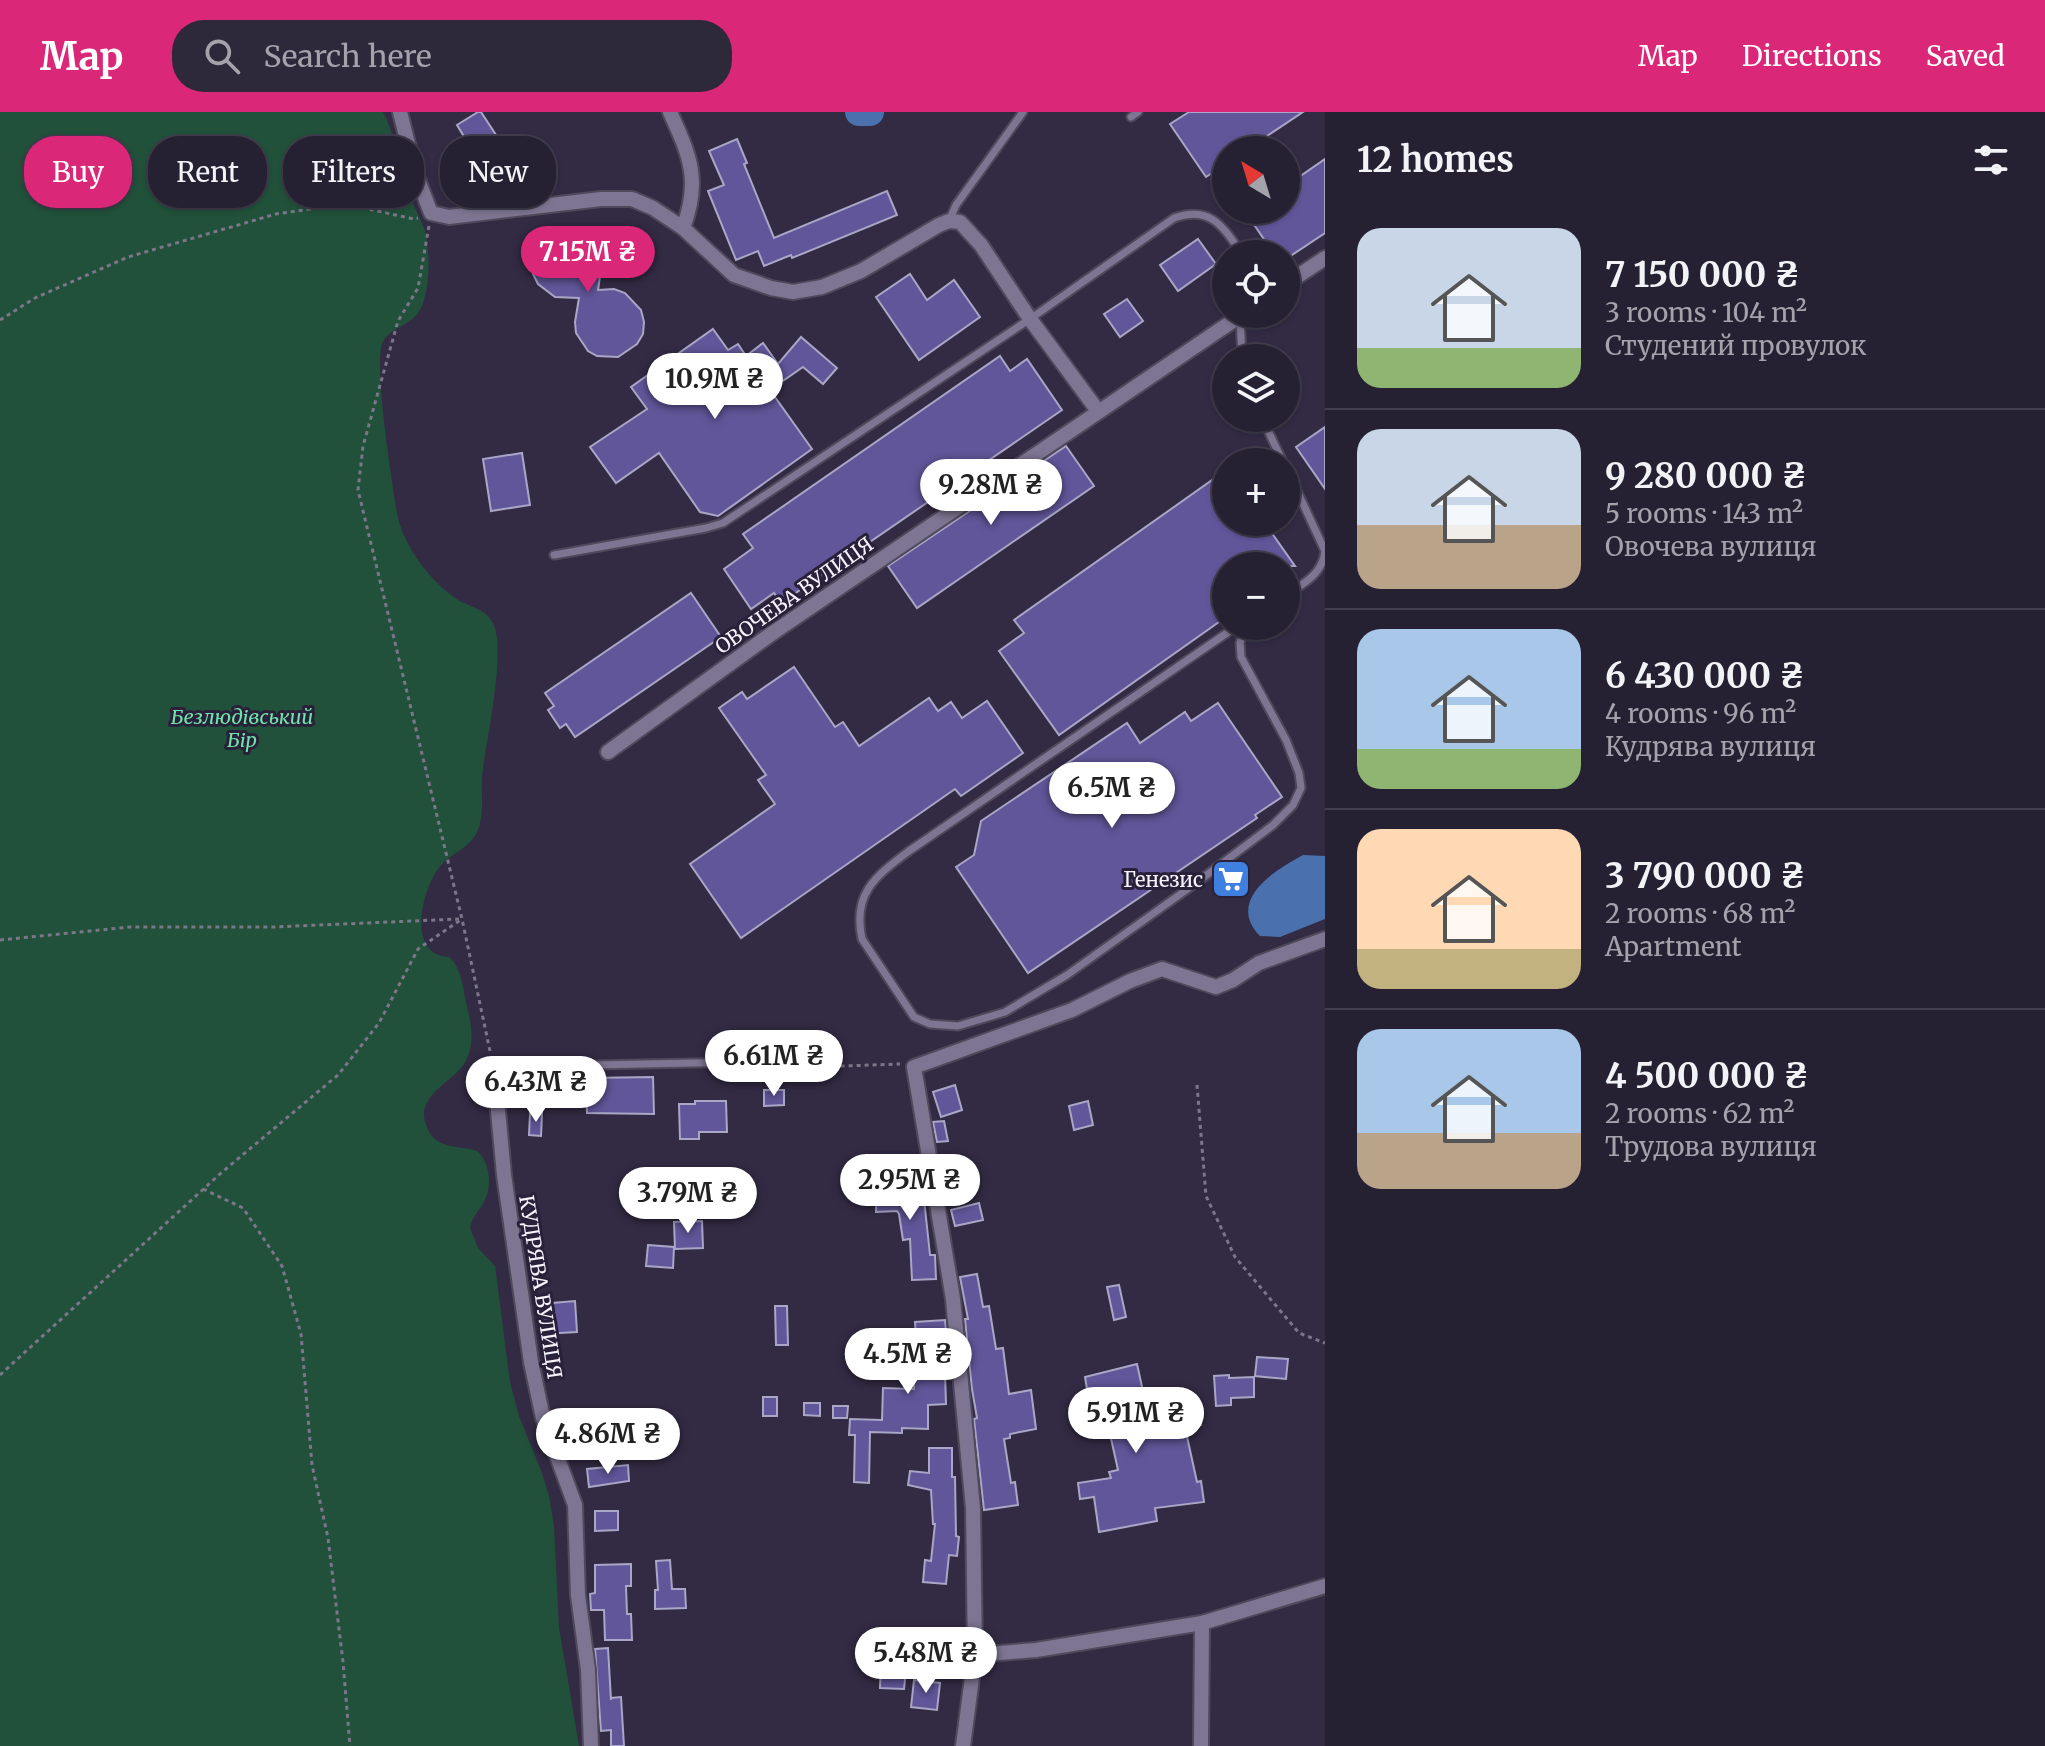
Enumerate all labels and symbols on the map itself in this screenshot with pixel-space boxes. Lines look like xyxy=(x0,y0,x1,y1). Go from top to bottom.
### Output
north arrow xyxy=(1212,136,1300,224)
pin: 7.15M ₴ xyxy=(514,226,662,294)
pin: 10.9M ₴ xyxy=(641,353,789,421)
pin: 9.28M ₴ xyxy=(917,459,1065,527)
street label: ОВОЧЕВА ВУЛИЦЯ xyxy=(710,531,878,659)
park label: Безлюдівський Бір xyxy=(171,704,313,752)
pin: 6.5M ₴ xyxy=(1047,762,1177,830)
supermarket icon: Генезис xyxy=(1210,858,1252,900)
place label: Генезис xyxy=(1123,867,1203,892)
pin: 6.61M ₴ xyxy=(700,1030,848,1098)
pin: 6.43M ₴ xyxy=(462,1056,610,1124)
pin: 2.95M ₴ xyxy=(836,1154,984,1222)
pin: 3.79M ₴ xyxy=(614,1167,762,1235)
street label: КУДРЯВА ВУЛИЦЯ xyxy=(514,1193,568,1381)
pin: 4.5M ₴ xyxy=(843,1328,973,1396)
pin: 5.91M ₴ xyxy=(1062,1387,1210,1455)
pin: 4.86M ₴ xyxy=(534,1408,682,1476)
pin: 5.48M ₴ xyxy=(852,1627,1000,1695)

